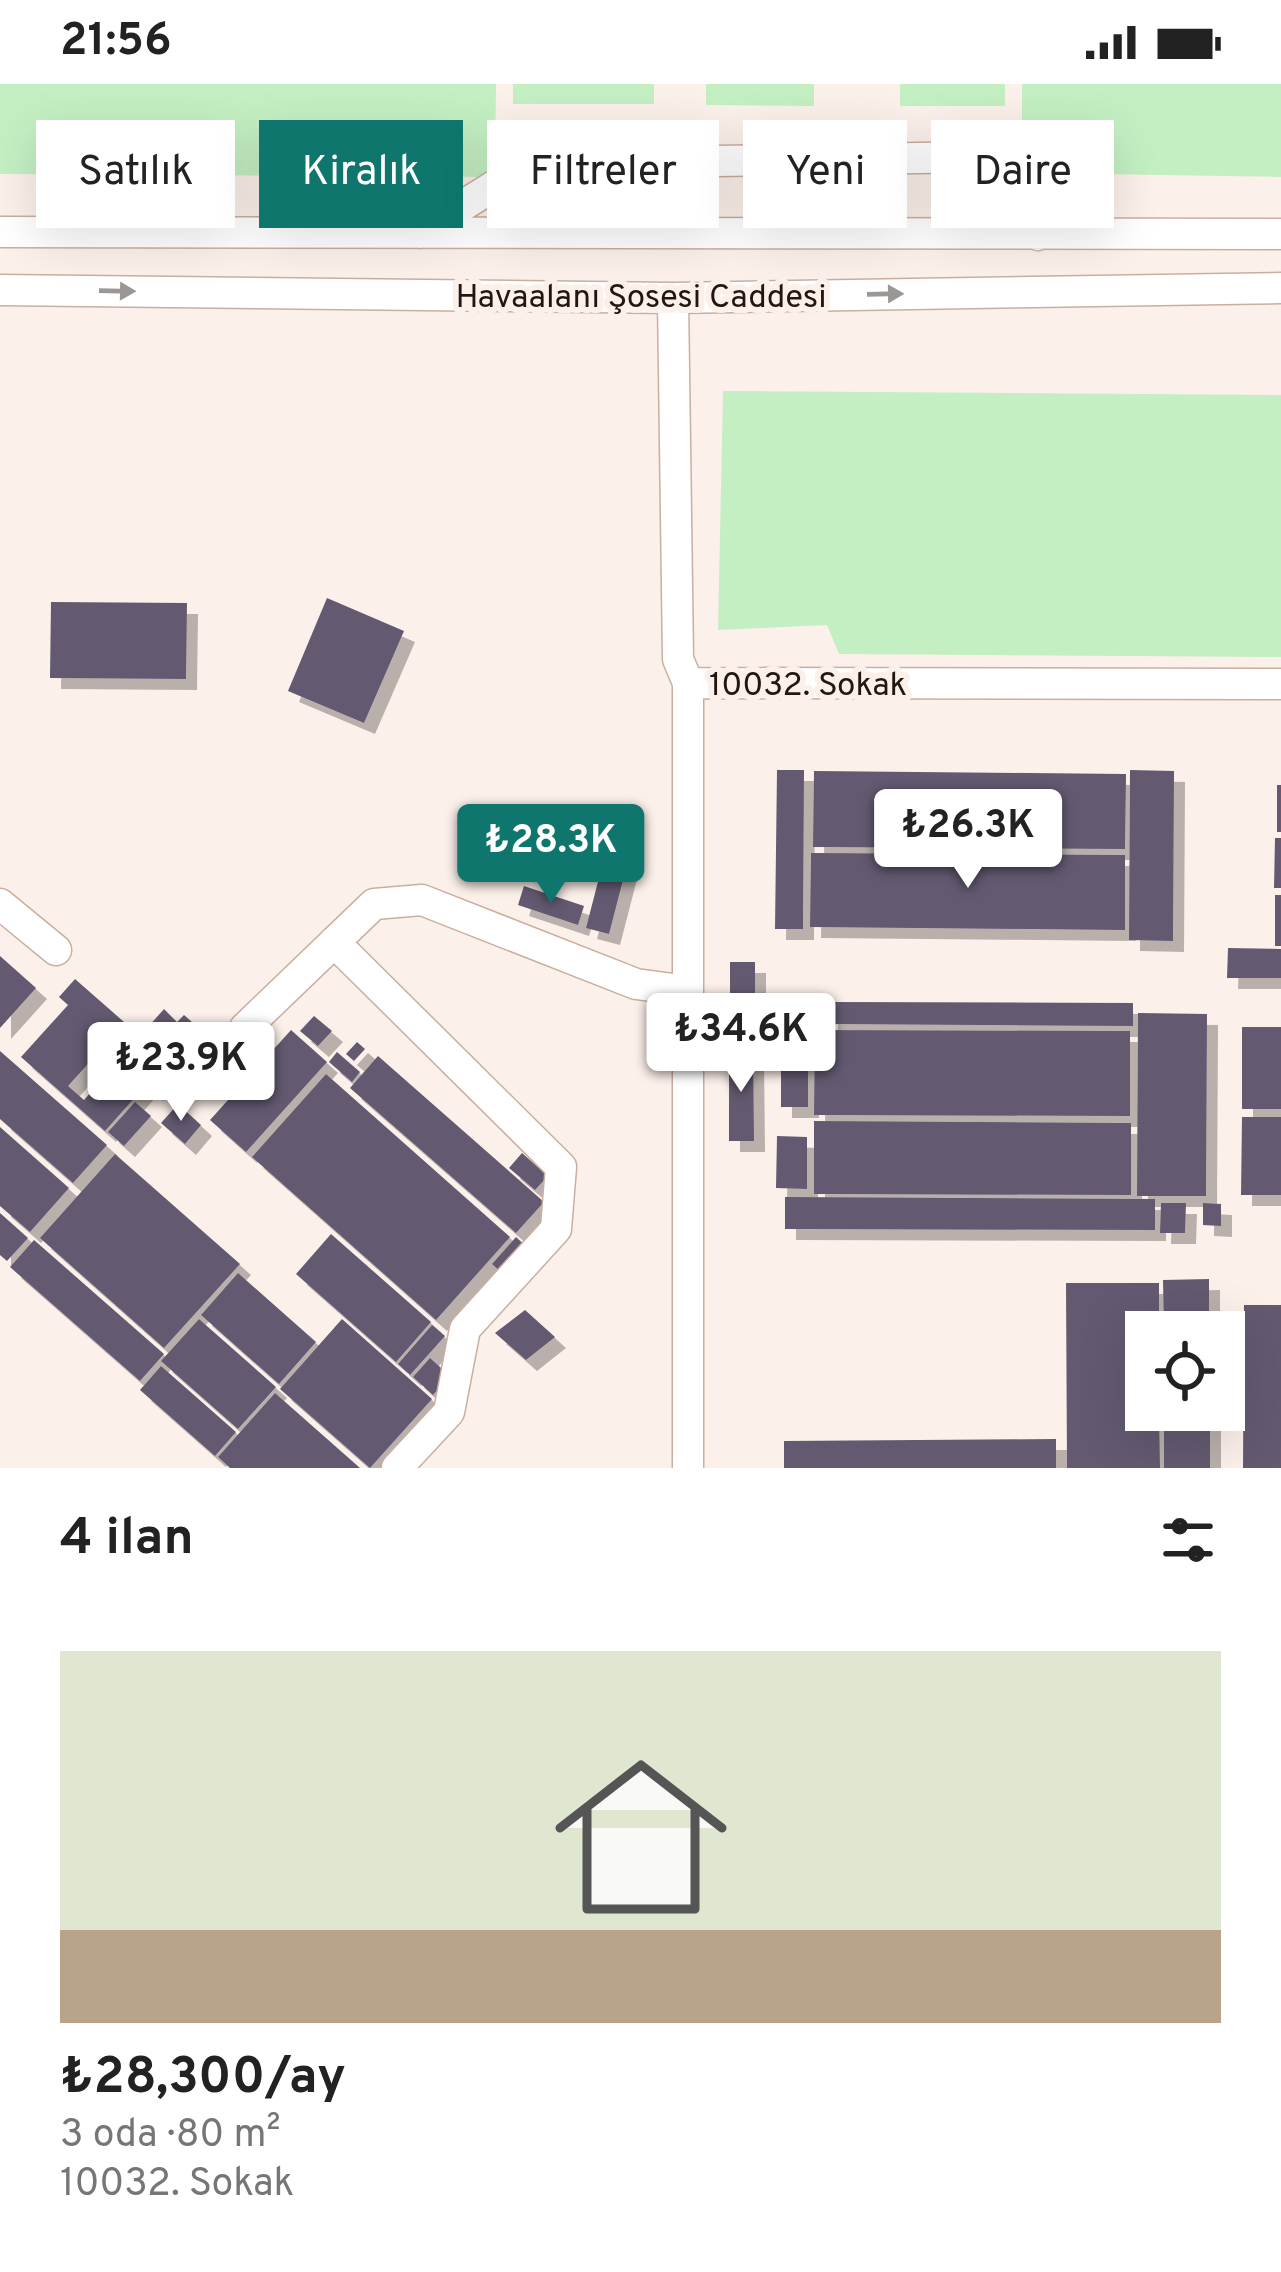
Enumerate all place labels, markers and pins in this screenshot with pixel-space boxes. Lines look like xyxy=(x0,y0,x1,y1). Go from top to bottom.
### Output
pin: ₺26.3K xyxy=(870,789,1066,891)
pin: ₺28.3K xyxy=(453,804,649,906)
pin: ₺34.6K xyxy=(643,993,839,1095)
pin: ₺23.9K xyxy=(83,1022,279,1124)

